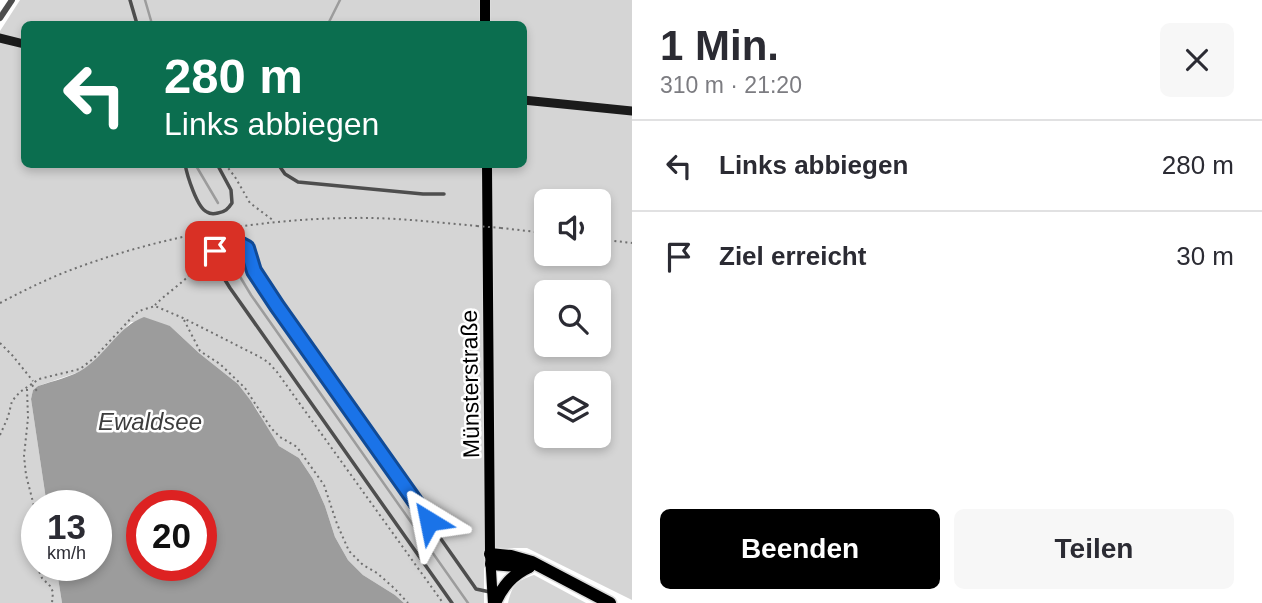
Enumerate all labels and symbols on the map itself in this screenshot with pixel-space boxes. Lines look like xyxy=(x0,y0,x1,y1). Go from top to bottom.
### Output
pin xyxy=(185,221,245,281)
street label: Münsterstraße xyxy=(456,310,484,458)
water label: Ewaldsee xyxy=(98,408,202,435)
position arrow xyxy=(392,484,466,558)
speed limit sign: 20 xyxy=(126,490,217,581)

